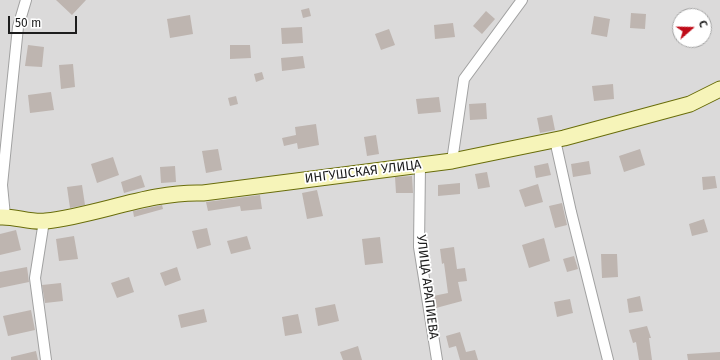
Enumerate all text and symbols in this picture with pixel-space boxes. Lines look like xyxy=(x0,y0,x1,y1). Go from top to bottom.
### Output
scale bar xyxy=(10,8,79,34)
north arrow xyxy=(672,8,712,48)
text: 50 m xyxy=(15,16,41,30)
text: С xyxy=(696,19,710,29)
street label: ИНГУШСКАЯ УЛИЦА xyxy=(304,157,422,187)
street label: УЛИЦА АРАПИЕВА xyxy=(413,234,441,340)

